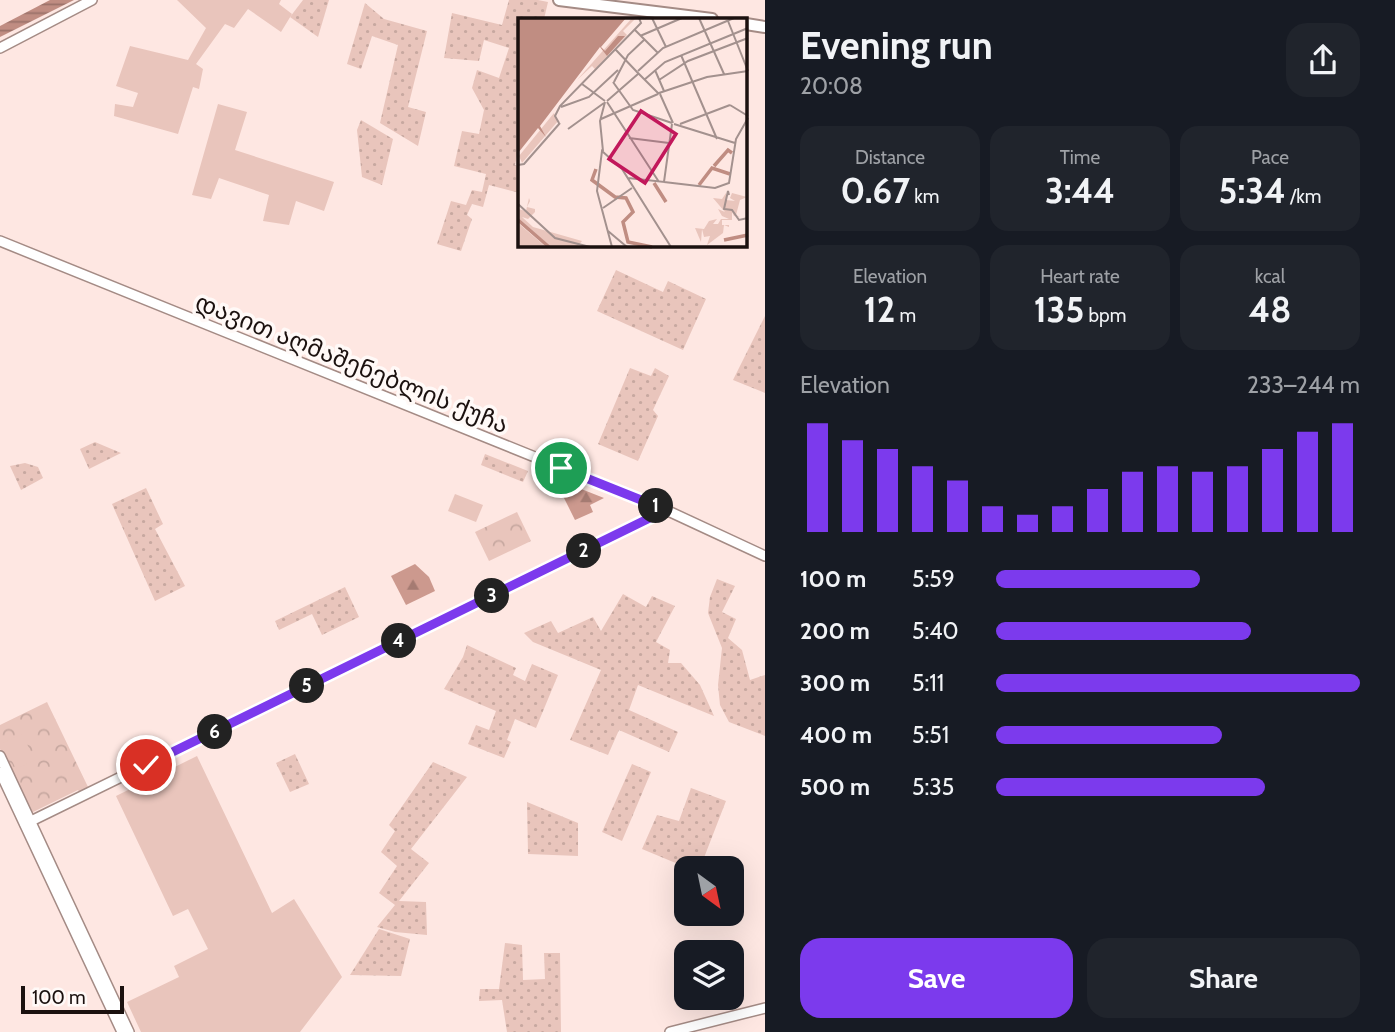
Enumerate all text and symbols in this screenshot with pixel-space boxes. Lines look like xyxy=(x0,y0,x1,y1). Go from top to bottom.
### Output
inset map xyxy=(518,18,748,247)
text: Evening run xyxy=(800,22,993,69)
button: share xyxy=(1286,23,1360,97)
text: 20:08 xyxy=(800,72,863,100)
text: Distance xyxy=(855,146,925,169)
text: Time xyxy=(1060,146,1100,169)
text: Pace xyxy=(1251,146,1289,169)
text: 0.67 xyxy=(840,169,910,212)
text: 3:44 xyxy=(1045,169,1115,212)
text: 5:34 xyxy=(1219,169,1286,212)
text: km xyxy=(910,185,940,208)
text: /km xyxy=(1286,185,1321,208)
text: Elevation xyxy=(853,265,927,288)
text: Heart rate xyxy=(1040,265,1120,288)
text: kcal xyxy=(1255,265,1285,288)
street label: დავით აღმაშენებლის ქუჩა xyxy=(191,287,513,440)
text: 12 xyxy=(864,288,895,331)
text: 135 xyxy=(1034,288,1084,331)
text: 48 xyxy=(1249,288,1291,331)
text: m xyxy=(895,304,916,327)
text: bpm xyxy=(1084,304,1126,327)
text: Elevation xyxy=(800,371,890,399)
text: 233–244 m xyxy=(1247,371,1360,399)
pin xyxy=(531,438,591,498)
icon: arrive xyxy=(542,449,580,487)
pin: 1 xyxy=(638,489,674,524)
text: 1 xyxy=(652,494,659,517)
pin: 2 xyxy=(566,534,602,568)
text: 2 xyxy=(578,539,589,562)
text: 100 m xyxy=(800,565,866,593)
text: 5:59 xyxy=(912,565,955,593)
pin: 3 xyxy=(475,578,510,614)
text: 3 xyxy=(486,584,497,607)
text: 200 m xyxy=(800,617,870,645)
text: 5:40 xyxy=(912,617,959,645)
pin: 4 xyxy=(382,624,416,658)
text: 4 xyxy=(393,629,404,652)
pin: 5 xyxy=(290,668,324,704)
text: 300 m xyxy=(800,669,870,697)
text: 5:11 xyxy=(912,669,944,697)
text: 5 xyxy=(301,674,312,697)
pin: 6 xyxy=(198,714,232,750)
text: 6 xyxy=(209,720,220,743)
text: 400 m xyxy=(800,721,872,749)
text: 5:51 xyxy=(912,721,949,749)
pin xyxy=(116,735,176,795)
icon: check xyxy=(127,746,165,784)
text: 500 m xyxy=(800,773,870,801)
text: 5:35 xyxy=(912,773,954,801)
north arrow xyxy=(674,856,744,926)
map controls xyxy=(674,856,744,1010)
button: Save xyxy=(800,938,1073,1018)
button: Share xyxy=(1087,938,1360,1018)
button: layers xyxy=(674,940,744,1010)
scale bar xyxy=(21,983,124,1015)
text: 100 m xyxy=(32,986,86,1009)

